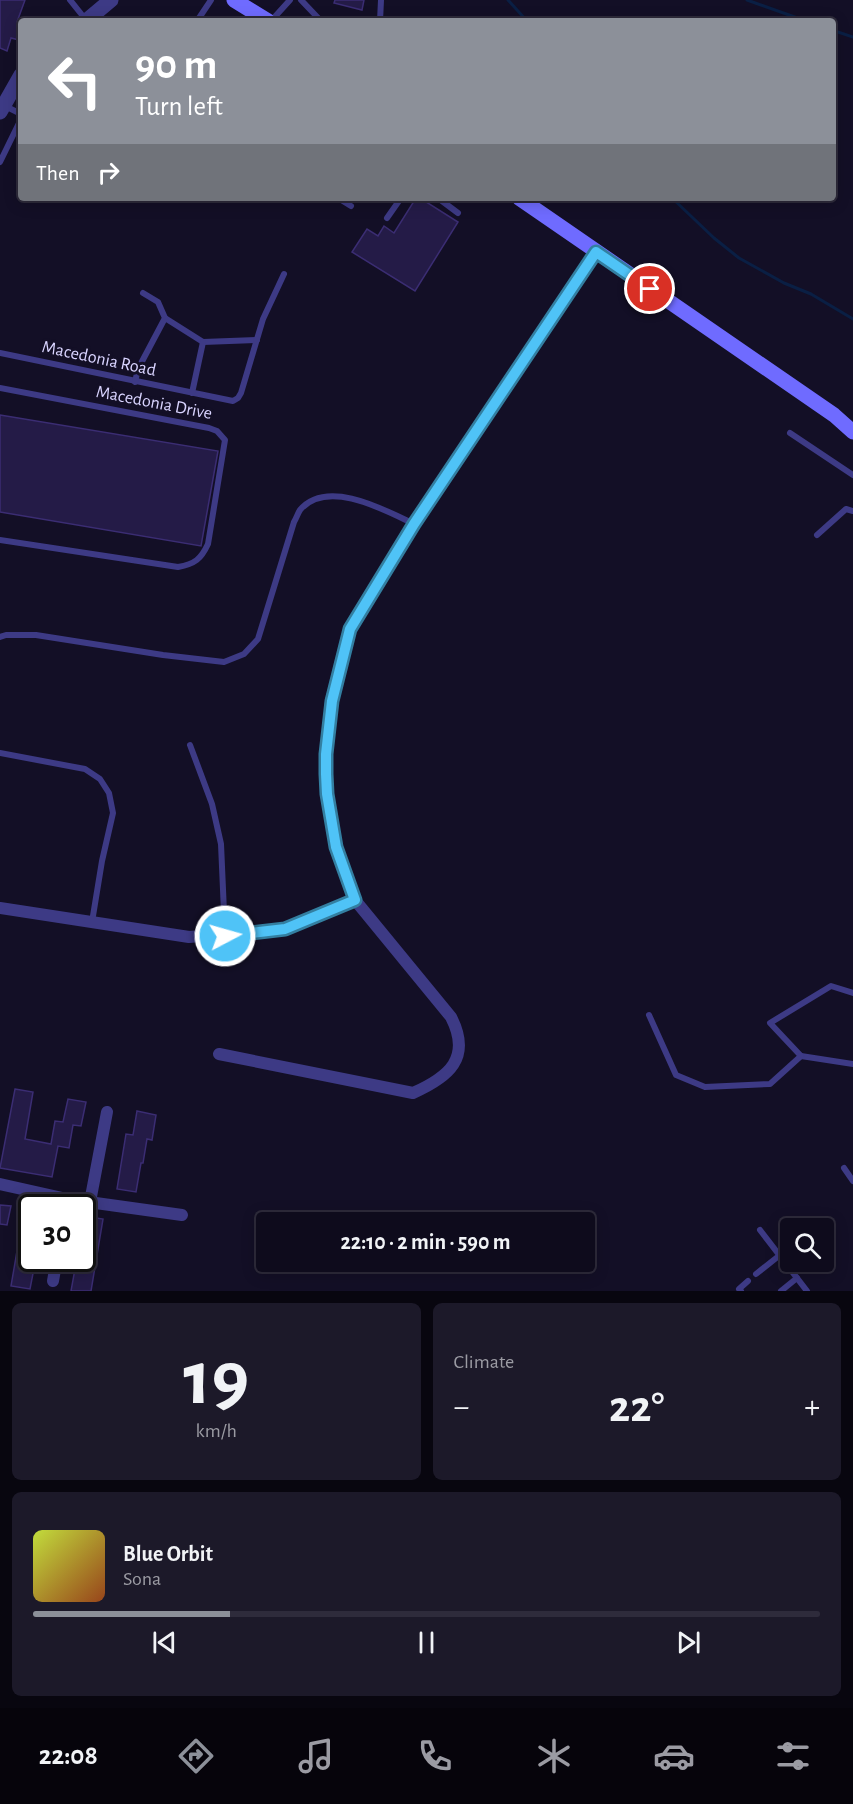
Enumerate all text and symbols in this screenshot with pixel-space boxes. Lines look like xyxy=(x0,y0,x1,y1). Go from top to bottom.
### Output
icon: left xyxy=(36,42,114,120)
text: 90 m xyxy=(135,44,217,86)
text: Turn left xyxy=(135,93,223,120)
icon: right xyxy=(92,156,125,189)
text: Then xyxy=(36,162,80,184)
pin xyxy=(624,263,675,314)
icon: arrive xyxy=(633,272,666,305)
street label: Macedonia Road xyxy=(40,338,158,380)
street label: Macedonia Drive xyxy=(94,383,214,423)
position arrow xyxy=(193,904,257,968)
speed limit sign: 30 xyxy=(18,1194,96,1272)
map controls xyxy=(780,1218,834,1272)
button: search xyxy=(780,1218,834,1272)
text: 22:10 · 2 min · 590 m xyxy=(341,1231,511,1253)
text: 19 xyxy=(183,1341,249,1419)
text: Climate xyxy=(454,1352,514,1372)
text: 22° xyxy=(609,1385,665,1430)
text: − xyxy=(454,1391,469,1424)
text: + xyxy=(804,1391,820,1424)
text: km/h xyxy=(196,1421,237,1441)
text: Blue Orbit xyxy=(123,1543,213,1565)
text: Sona xyxy=(123,1569,161,1589)
icon: previous xyxy=(148,1626,181,1659)
icon: pause xyxy=(410,1626,443,1659)
icon: next xyxy=(672,1626,705,1659)
icon: directions xyxy=(175,1735,217,1777)
icon: music xyxy=(295,1735,337,1777)
icon: phone xyxy=(414,1735,456,1777)
icon: climate xyxy=(533,1735,575,1777)
icon: car xyxy=(653,1735,695,1777)
icon: filters xyxy=(772,1735,814,1777)
text: 22:08 xyxy=(39,1742,98,1769)

